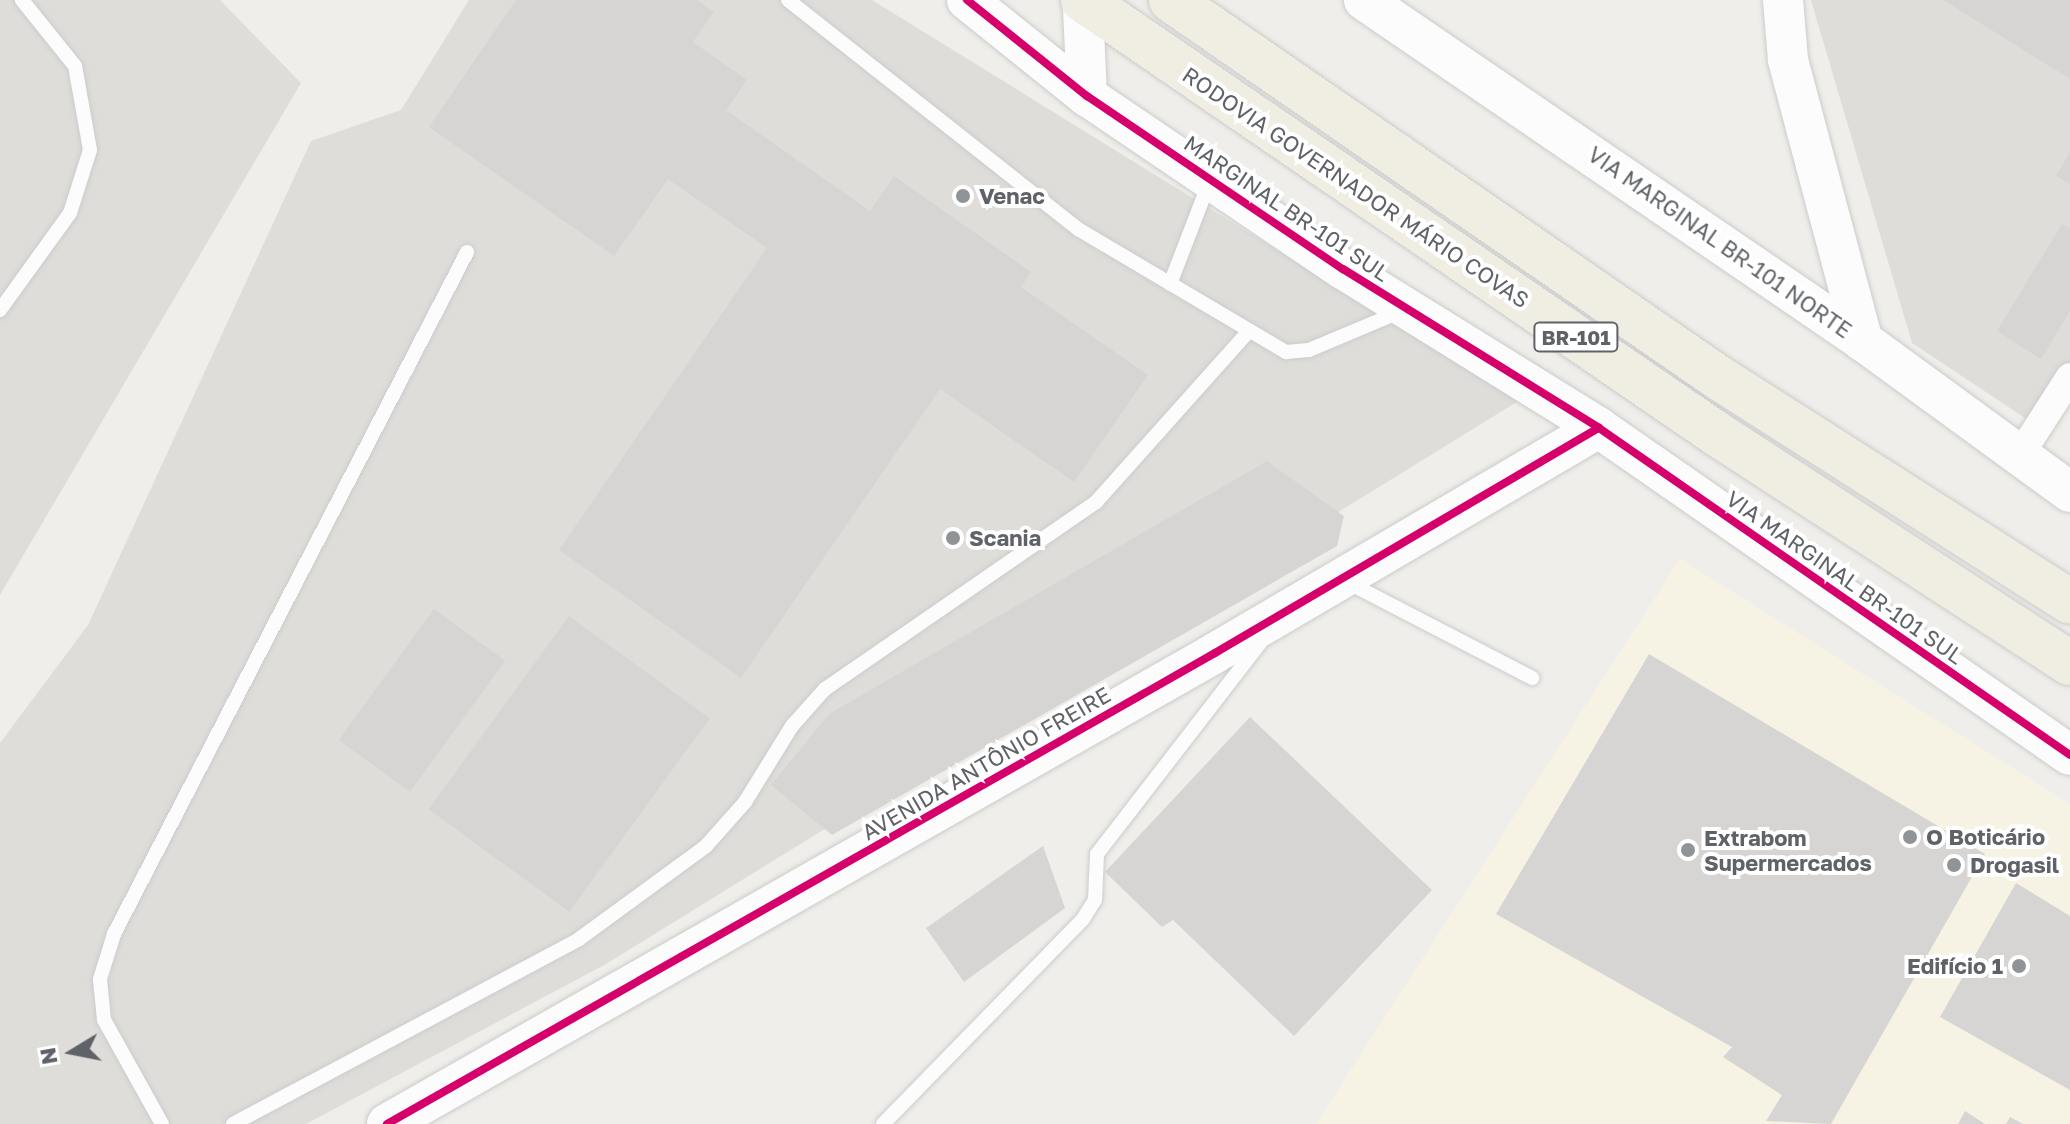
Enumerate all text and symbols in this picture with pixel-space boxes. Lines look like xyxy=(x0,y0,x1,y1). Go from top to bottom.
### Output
street label: RODOVIA GOVERNADOR MÁRIO COVAS xyxy=(1178,61,1534,313)
street label: MARGINAL BR-101 SUL xyxy=(1179,129,1395,287)
street label: VIA MARGINAL BR-101 NORTE xyxy=(1583,141,1857,343)
place label: Venac xyxy=(979,183,1045,209)
marker: Venac xyxy=(954,187,972,205)
road number: BR-101 xyxy=(1532,321,1620,353)
street label: VIA MARGINAL BR-101 SUL xyxy=(1721,485,1969,669)
place label: Scania xyxy=(969,525,1041,551)
marker: Scania xyxy=(944,529,962,547)
street label: AVENIDA ANTÔNIO FREIRE xyxy=(857,681,1115,845)
place label: Extrabom Supermercados xyxy=(1704,824,1872,876)
place label: O Boticário xyxy=(1926,824,2045,850)
marker: O Boticário xyxy=(1901,828,1919,846)
marker: Extrabom Supermercados xyxy=(1679,841,1697,859)
place label: Drogasil xyxy=(1970,852,2059,878)
marker: Drogasil xyxy=(1945,856,1963,874)
place label: Edifício 1 xyxy=(1907,953,2003,979)
marker: Edifício 1 xyxy=(2010,957,2028,975)
north arrow xyxy=(32,1012,112,1092)
text: N xyxy=(33,1046,63,1067)

